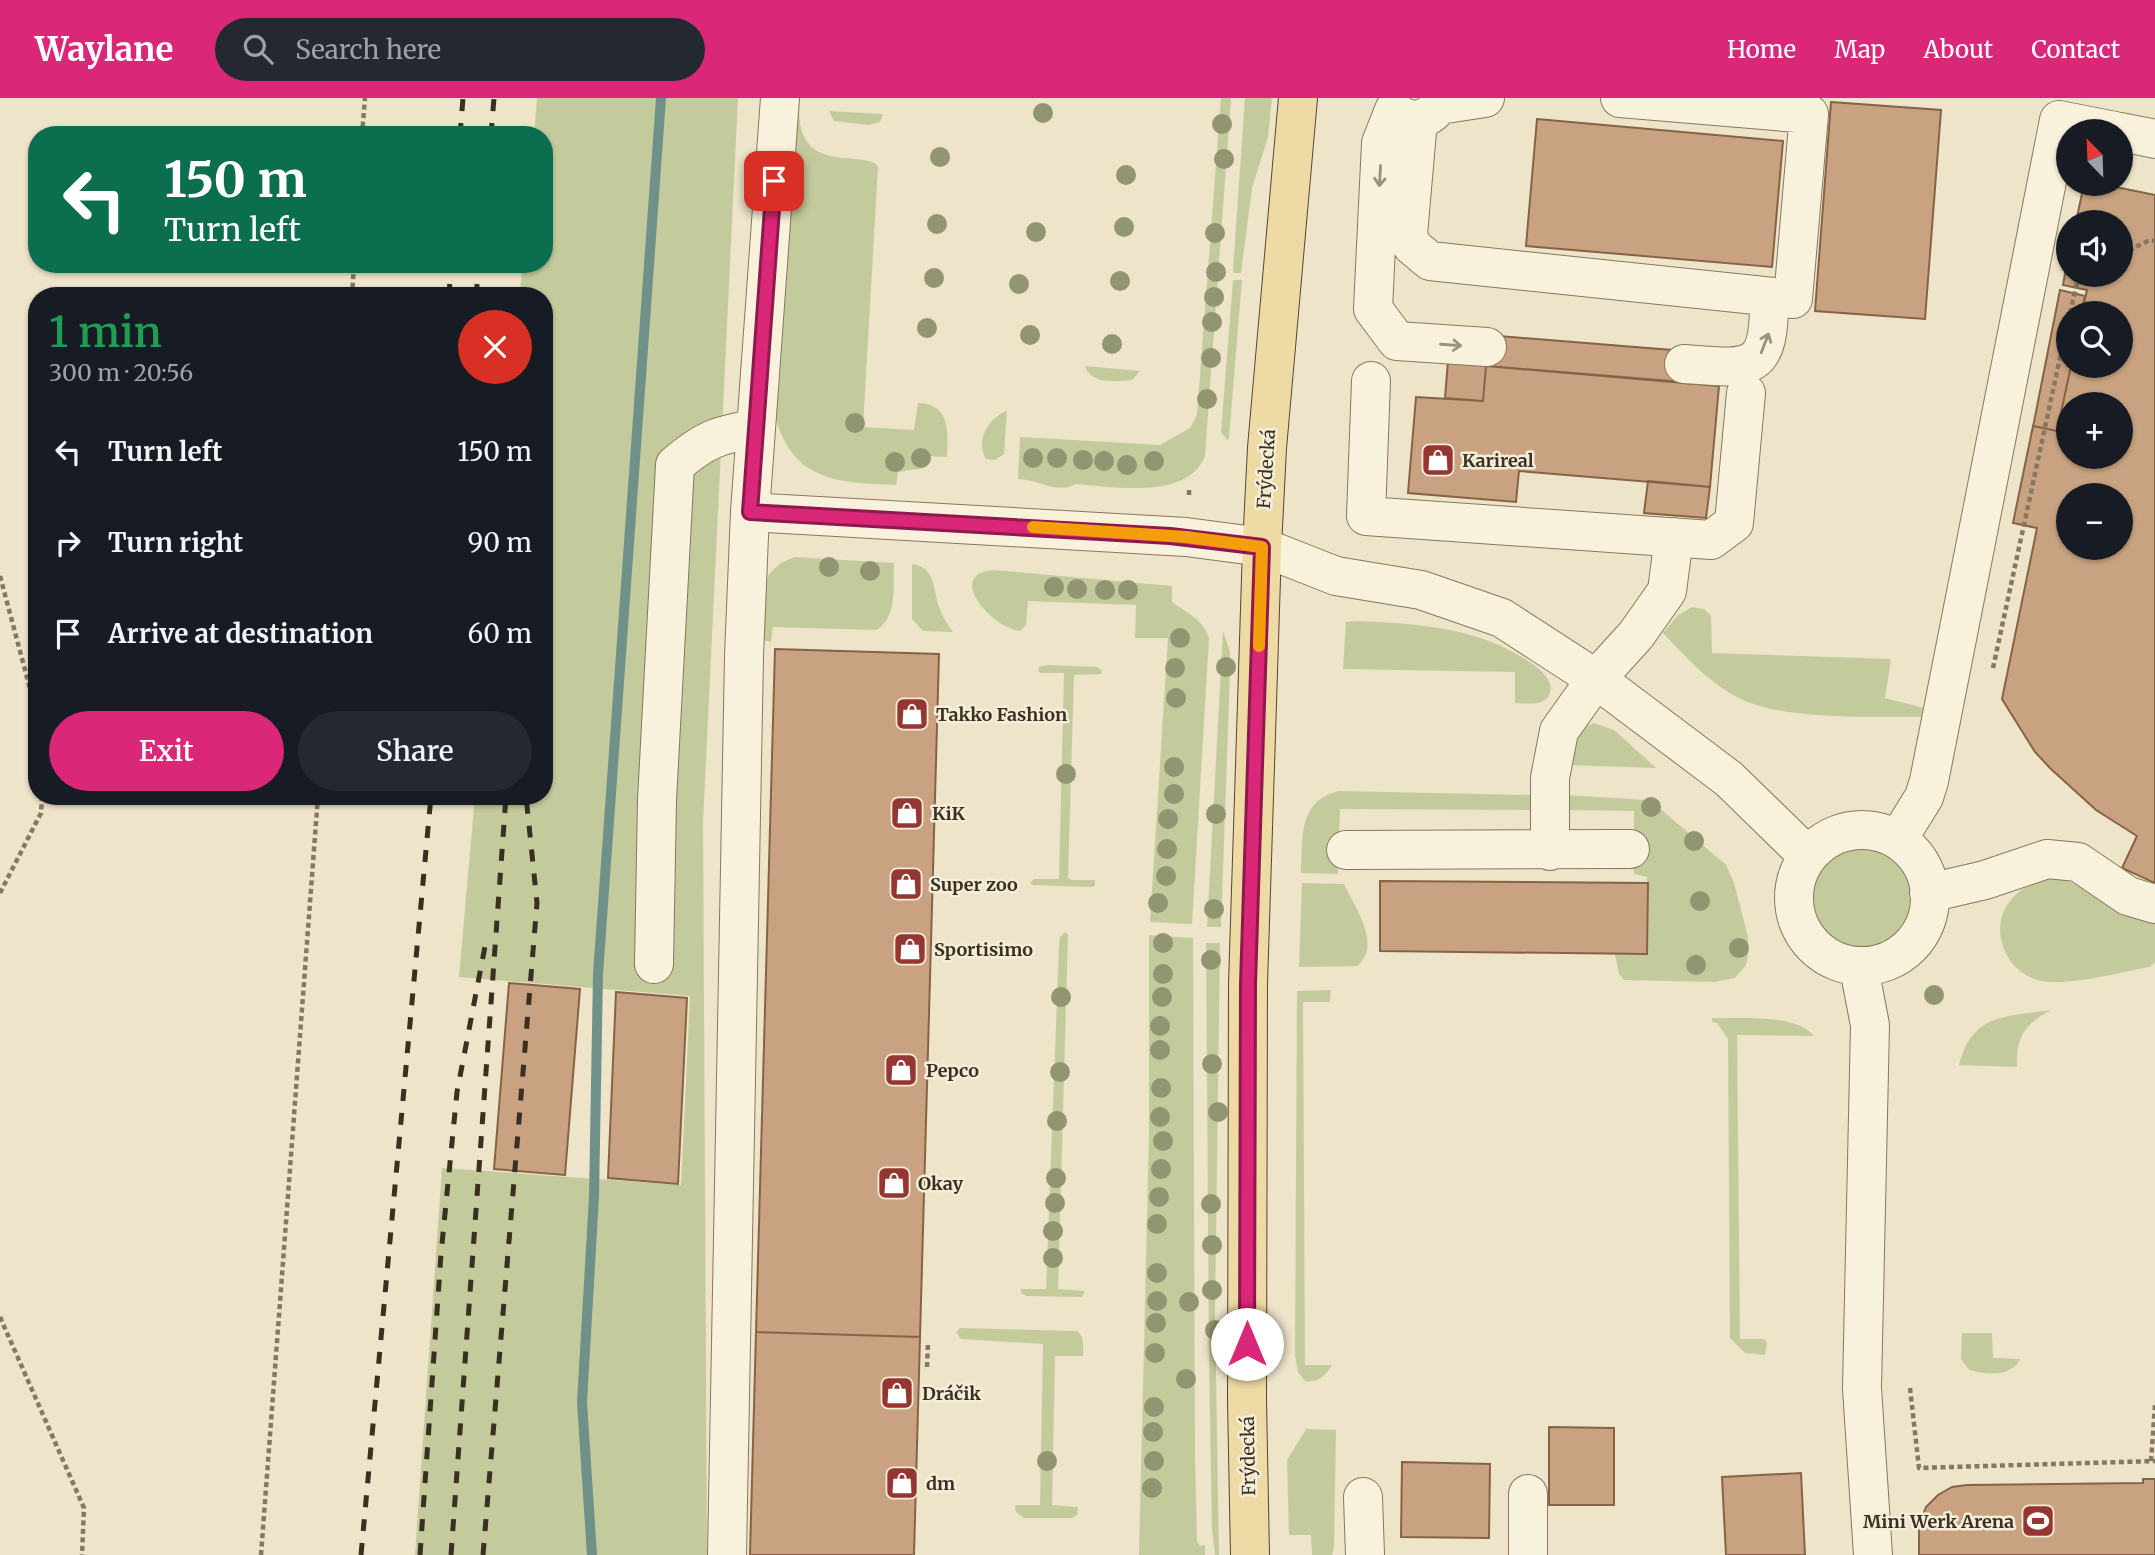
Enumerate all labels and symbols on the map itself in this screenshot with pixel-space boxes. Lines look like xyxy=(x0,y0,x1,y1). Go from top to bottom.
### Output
north arrow xyxy=(2056,119,2133,196)
pin xyxy=(744,151,804,211)
one-way arrow xyxy=(1373,164,1386,187)
one-way arrow xyxy=(1759,333,1772,354)
one-way arrow xyxy=(1439,339,1462,352)
street label: Frýdecká xyxy=(1252,428,1280,510)
shop icon: Karireal xyxy=(1419,441,1457,479)
place label: Karireal xyxy=(1462,449,1534,472)
shop icon: Takko Fashion xyxy=(893,695,931,733)
place label: Takko Fashion xyxy=(936,703,1067,726)
shop icon: KiK xyxy=(888,794,926,832)
place label: KiK xyxy=(932,802,965,825)
shop icon: Super zoo xyxy=(887,865,925,903)
place label: Super zoo xyxy=(930,873,1018,896)
shop icon: Sportisimo xyxy=(891,930,929,968)
place label: Sportisimo xyxy=(934,938,1033,961)
shop icon: Pepco xyxy=(882,1051,920,1089)
place label: Pepco xyxy=(926,1059,979,1082)
shop icon: Okay xyxy=(875,1164,913,1202)
place label: Okay xyxy=(918,1172,963,1195)
position arrow xyxy=(1210,1307,1284,1381)
shop icon: Dráčik xyxy=(878,1374,916,1412)
place label: Dráčik xyxy=(922,1382,981,1405)
street label: Frýdecká xyxy=(1236,1416,1260,1496)
shop icon: dm xyxy=(883,1464,921,1502)
place label: dm xyxy=(926,1472,955,1495)
sports icon: Mini Werk Arena xyxy=(2019,1502,2057,1540)
place label: Mini Werk Arena xyxy=(1863,1510,2014,1533)

